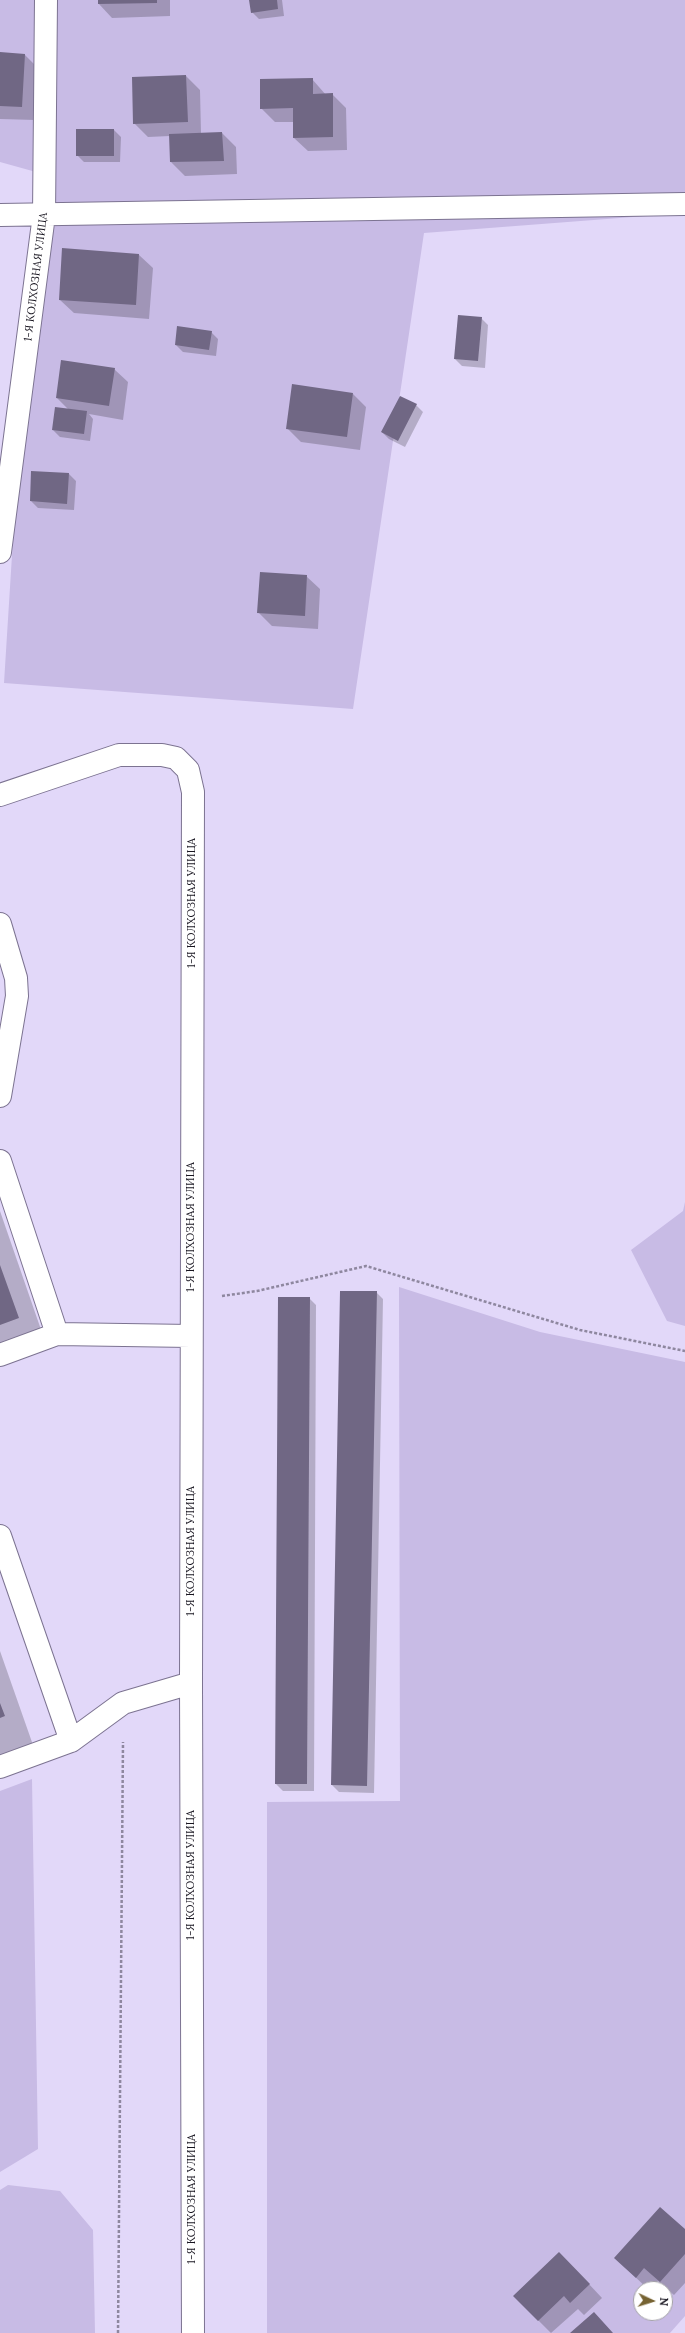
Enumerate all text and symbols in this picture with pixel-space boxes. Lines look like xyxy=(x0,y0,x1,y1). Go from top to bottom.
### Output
street label: 1-Я КОЛХОЗНАЯ УЛИЦА xyxy=(22,212,50,342)
street label: 1-Я КОЛХОЗНАЯ УЛИЦА xyxy=(185,838,199,968)
street label: 1-Я КОЛХОЗНАЯ УЛИЦА xyxy=(184,1162,198,1292)
street label: 1-Я КОЛХОЗНАЯ УЛИЦА xyxy=(184,1486,198,1616)
street label: 1-Я КОЛХОЗНАЯ УЛИЦА xyxy=(184,1810,198,1940)
street label: 1-Я КОЛХОЗНАЯ УЛИЦА xyxy=(185,2134,199,2264)
north arrow xyxy=(633,2281,673,2321)
text: N xyxy=(657,2297,671,2306)

